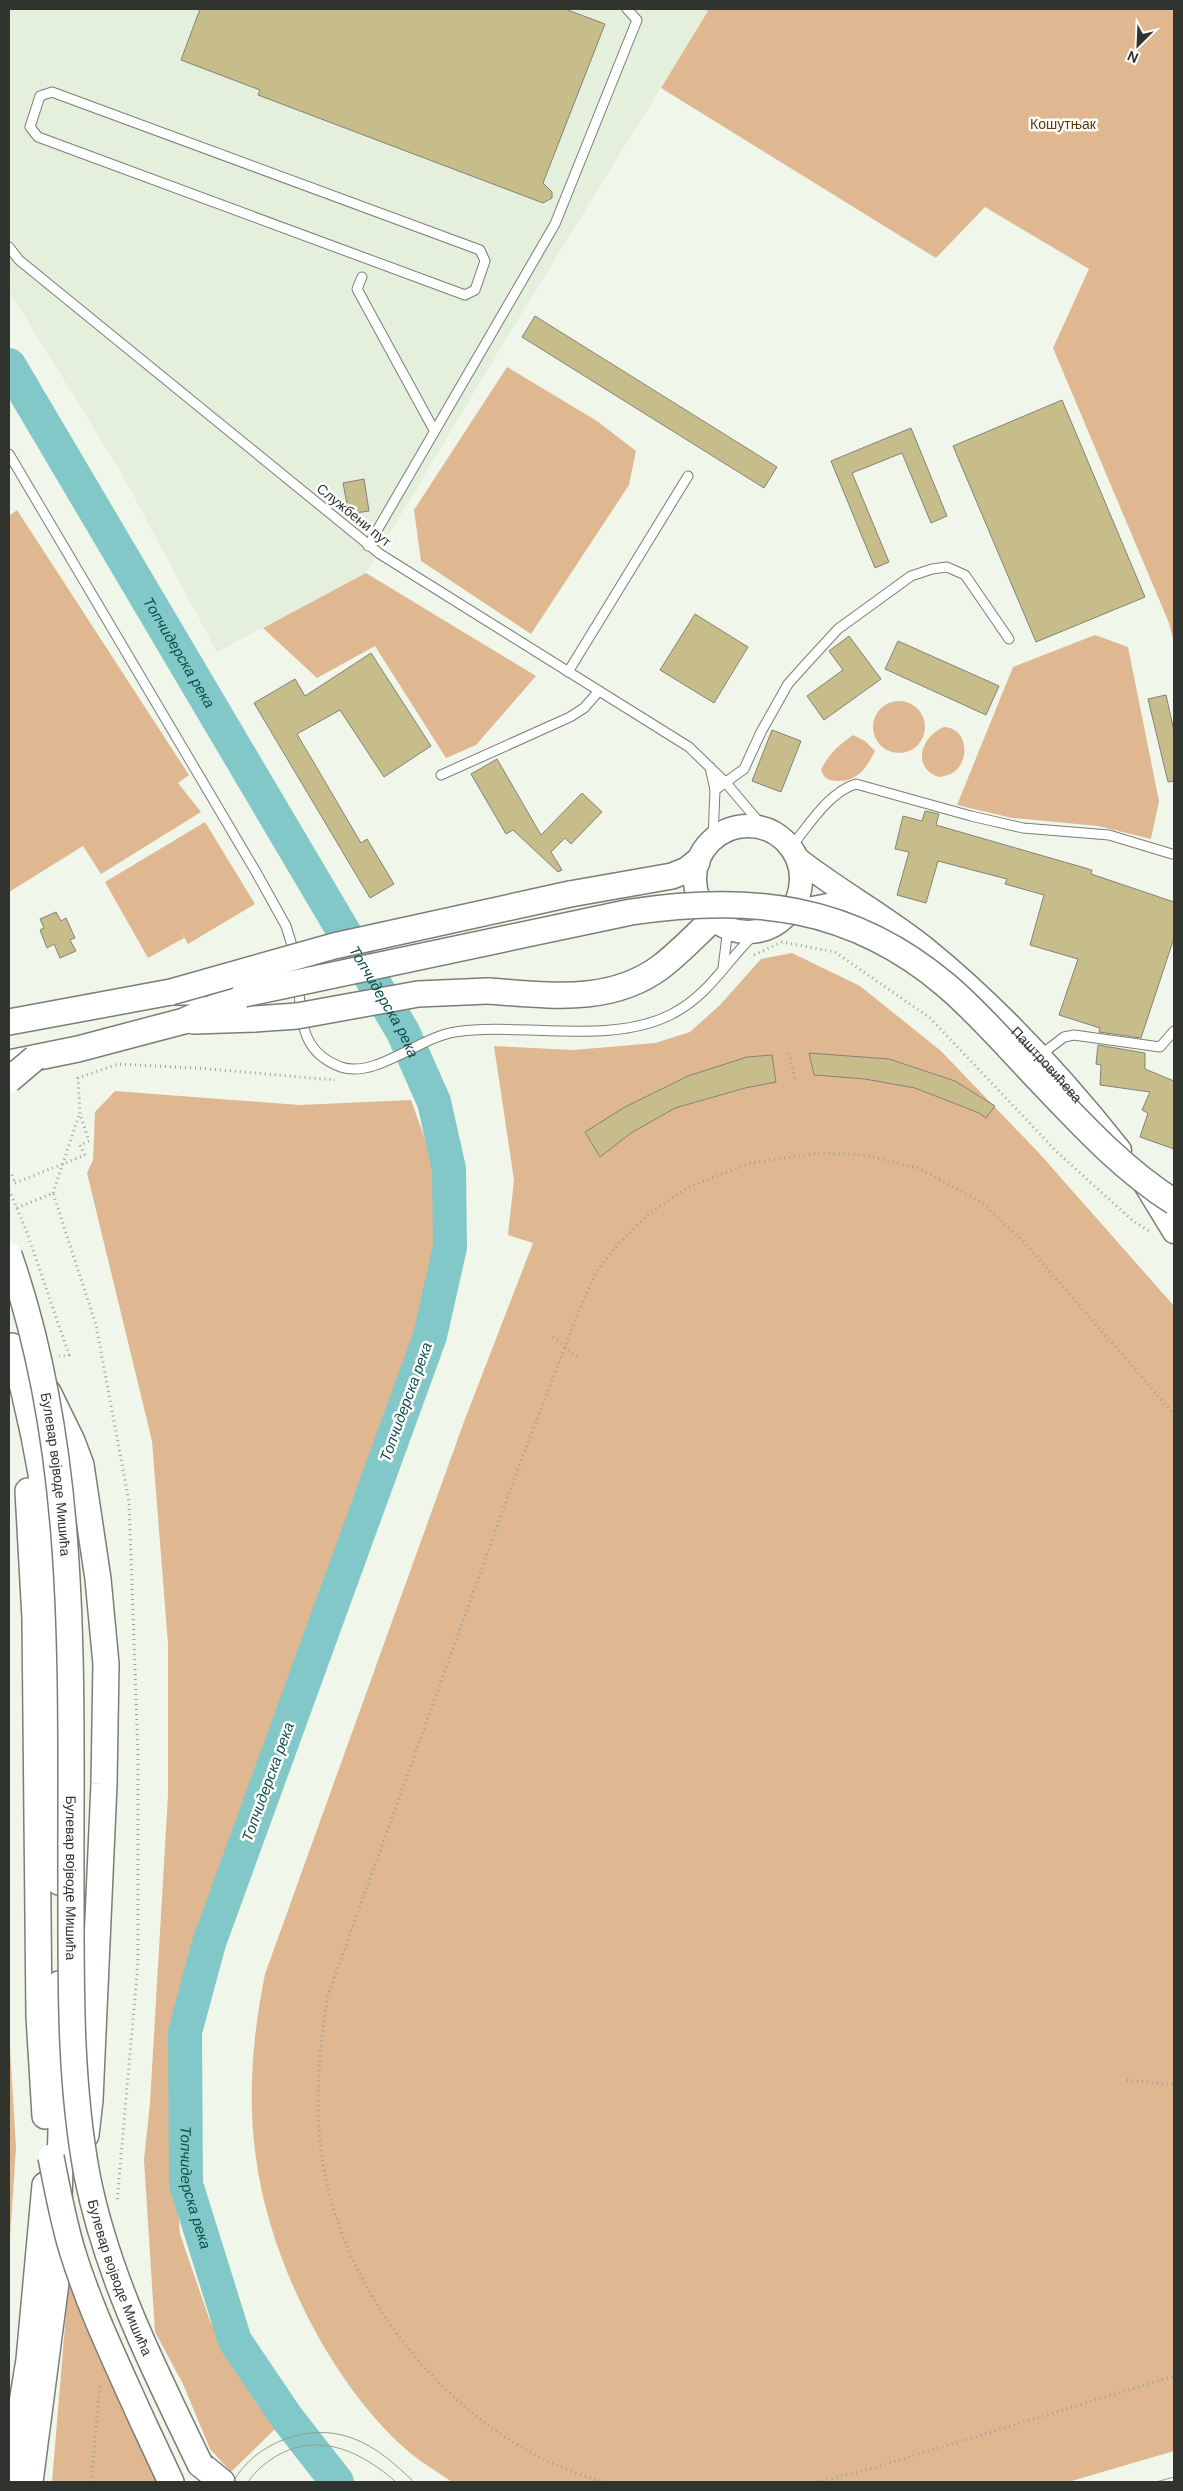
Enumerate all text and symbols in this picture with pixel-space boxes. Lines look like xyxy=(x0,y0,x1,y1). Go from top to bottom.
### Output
north arrow xyxy=(1113,20,1163,70)
text: N xyxy=(1124,47,1141,67)
park label: Кошутњак xyxy=(1030,115,1097,133)
street label: Службени пут xyxy=(313,479,395,551)
water label: Топчидерска река xyxy=(138,593,219,712)
water label: Топчидерска река xyxy=(344,942,423,1061)
street label: Паштровићева xyxy=(1007,1023,1086,1107)
water label: Топчидерска река xyxy=(375,1340,437,1464)
street label: Булевар војводе Мишића xyxy=(37,1391,75,1557)
water label: Топчидерска река xyxy=(237,1720,299,1844)
street label: Булевар војводе Мишића xyxy=(62,1795,80,1960)
water label: Топчидерска река xyxy=(176,2126,216,2251)
street label: Булевар војводе Мишића xyxy=(84,2198,156,2359)

